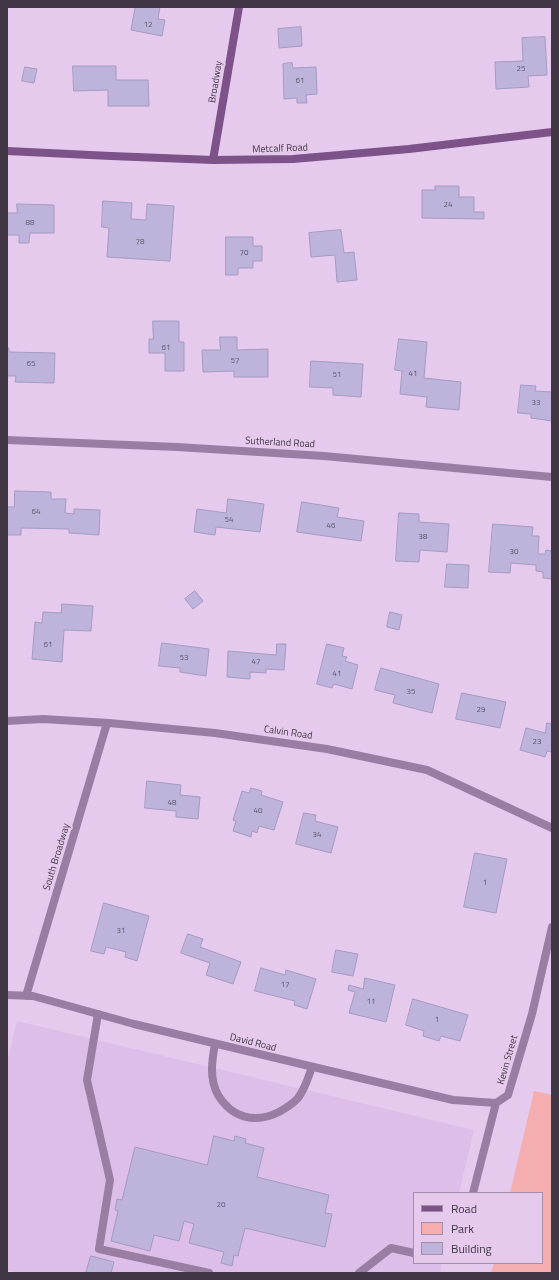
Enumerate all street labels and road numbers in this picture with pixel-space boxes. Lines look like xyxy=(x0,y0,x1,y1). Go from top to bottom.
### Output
street label: Broadway xyxy=(207,60,225,104)
street label: Metcalf Road xyxy=(252,142,308,156)
street label: Sutherland Road xyxy=(245,435,315,451)
street label: Calvin Road xyxy=(263,724,313,742)
street label: South Broadway xyxy=(41,822,73,892)
street label: David Road xyxy=(228,1031,278,1055)
street label: Kevin Street xyxy=(495,1034,521,1086)

